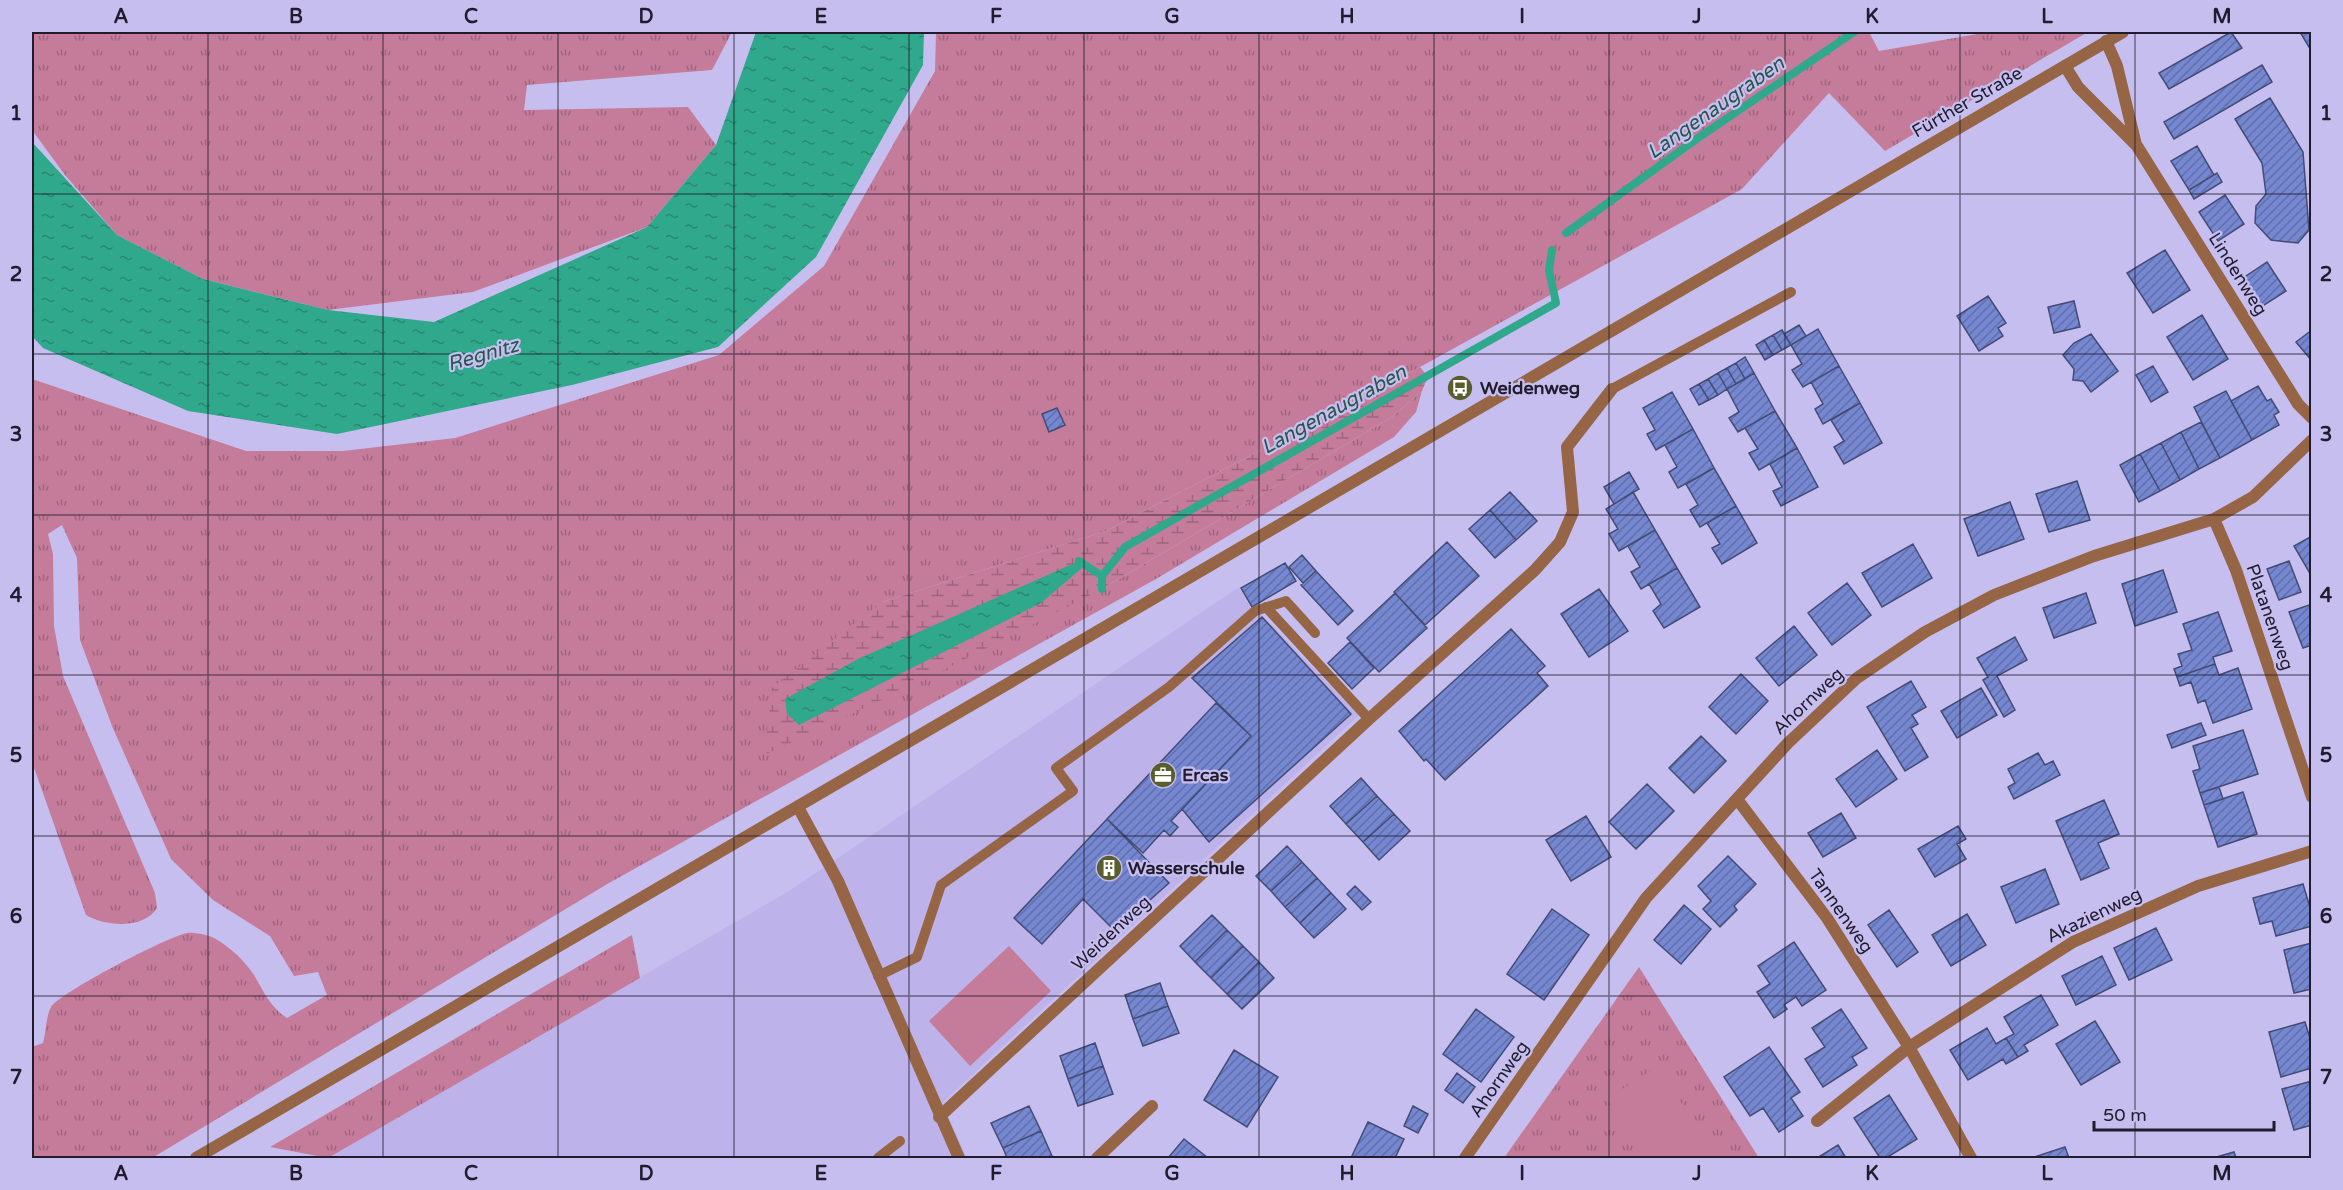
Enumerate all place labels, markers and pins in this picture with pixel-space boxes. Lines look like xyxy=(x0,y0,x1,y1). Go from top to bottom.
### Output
bus stop icon: Weidenweg xyxy=(1445,373,1475,403)
place label: Weidenweg xyxy=(1480,377,1580,399)
office icon: Ercas xyxy=(1148,760,1178,790)
place label: Ercas xyxy=(1182,764,1229,786)
building icon: Wasserschule xyxy=(1094,853,1124,883)
place label: Wasserschule xyxy=(1128,857,1245,879)

